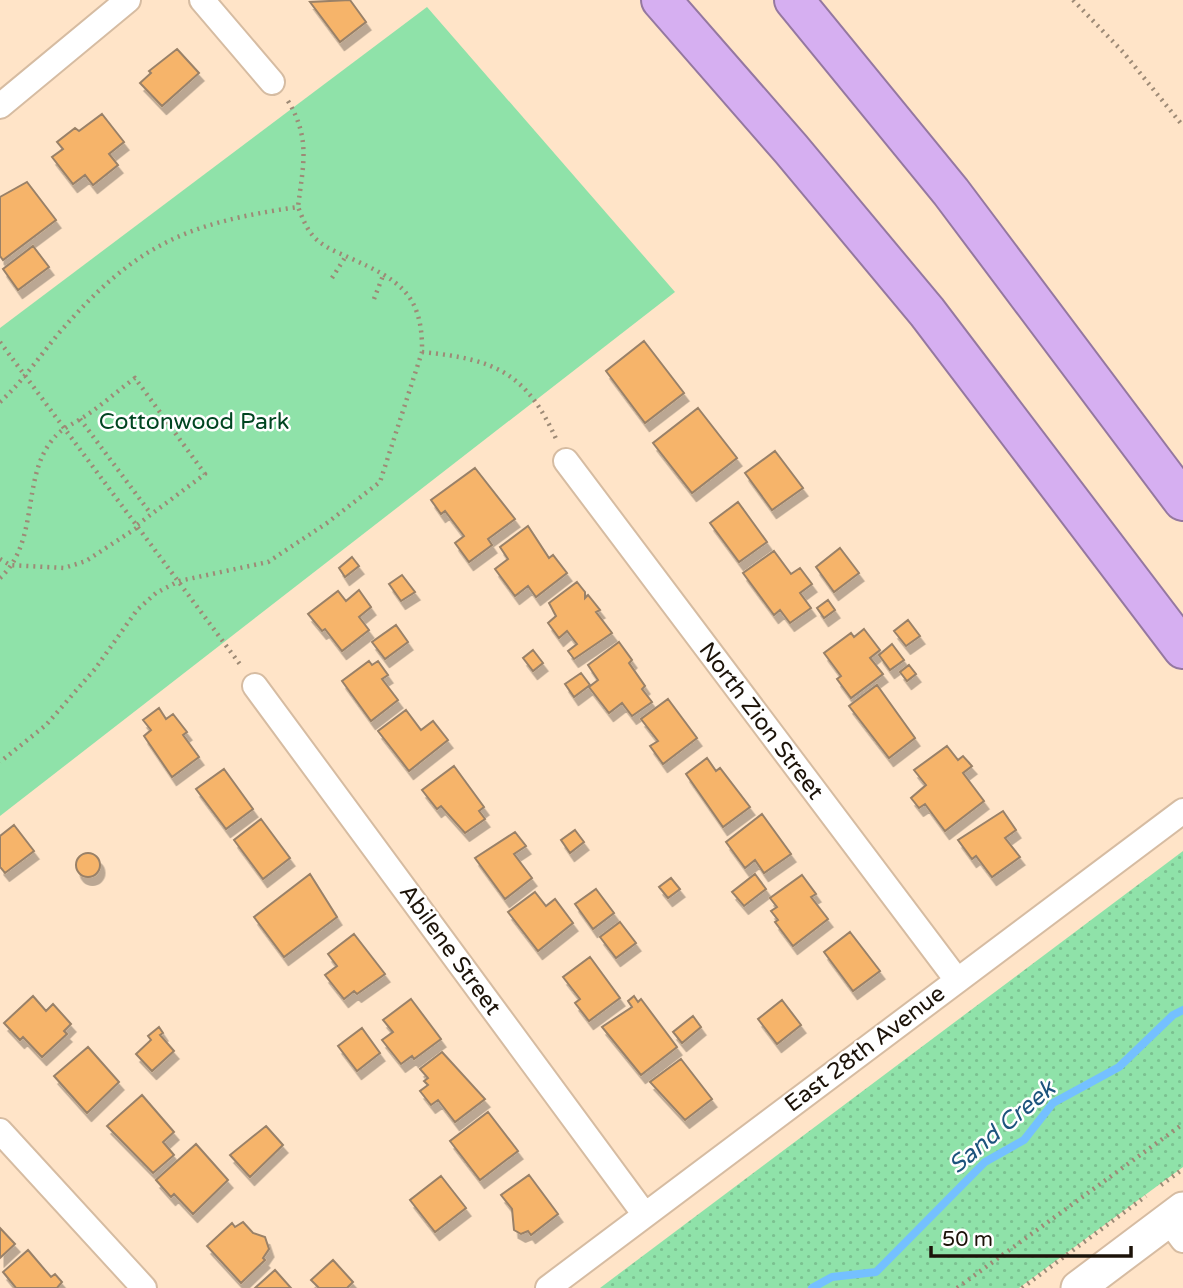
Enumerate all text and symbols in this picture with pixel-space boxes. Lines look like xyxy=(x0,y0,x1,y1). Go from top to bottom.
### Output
park label: Cottonwood Park xyxy=(99,408,289,436)
street label: North Zion Street xyxy=(693,637,829,805)
street label: Abilene Street xyxy=(393,879,507,1021)
street label: East 28th Avenue xyxy=(779,980,951,1118)
water label: Sand Creek xyxy=(943,1073,1063,1180)
scale bar xyxy=(931,1214,1130,1258)
text: 50 m xyxy=(942,1227,993,1252)

